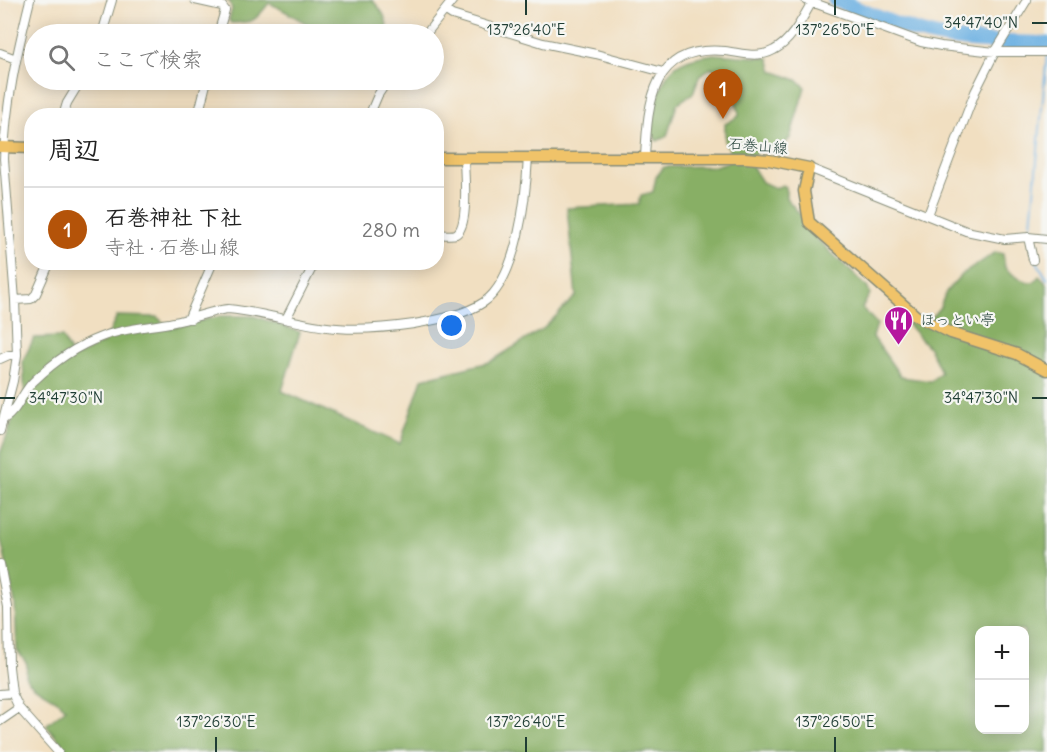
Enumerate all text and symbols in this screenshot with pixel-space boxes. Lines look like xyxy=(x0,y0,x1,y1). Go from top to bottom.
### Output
text: 34°47'40"N xyxy=(944,13,1018,32)
text: 137°26'40"E xyxy=(487,20,565,39)
text: 137°26'50"E xyxy=(795,20,875,39)
search box xyxy=(24,24,444,90)
icon: search xyxy=(45,41,78,74)
text: ここで検索 xyxy=(93,45,203,73)
pin: 1 xyxy=(704,70,742,119)
text: 周辺 xyxy=(48,133,100,166)
street label: 石巻山線 xyxy=(727,133,789,158)
text: 石巻神社 下社 xyxy=(105,203,242,231)
text: 1 xyxy=(64,217,71,242)
text: 280 m xyxy=(362,217,420,242)
text: 寺社 · 石巻山線 xyxy=(105,234,239,259)
restaurant icon: ほっとい亭 xyxy=(883,304,915,346)
place label: ほっとい亭 xyxy=(920,310,995,329)
your location xyxy=(437,311,466,340)
text: 34°47'30"N xyxy=(29,388,103,407)
text: 34°47'30"N xyxy=(944,388,1018,407)
map controls xyxy=(975,626,1029,734)
button: + xyxy=(975,626,1029,680)
button: − xyxy=(975,680,1029,734)
text: 137°26'30"E xyxy=(177,712,256,731)
text: 137°26'40"E xyxy=(487,712,565,731)
text: 137°26'50"E xyxy=(795,712,875,731)

